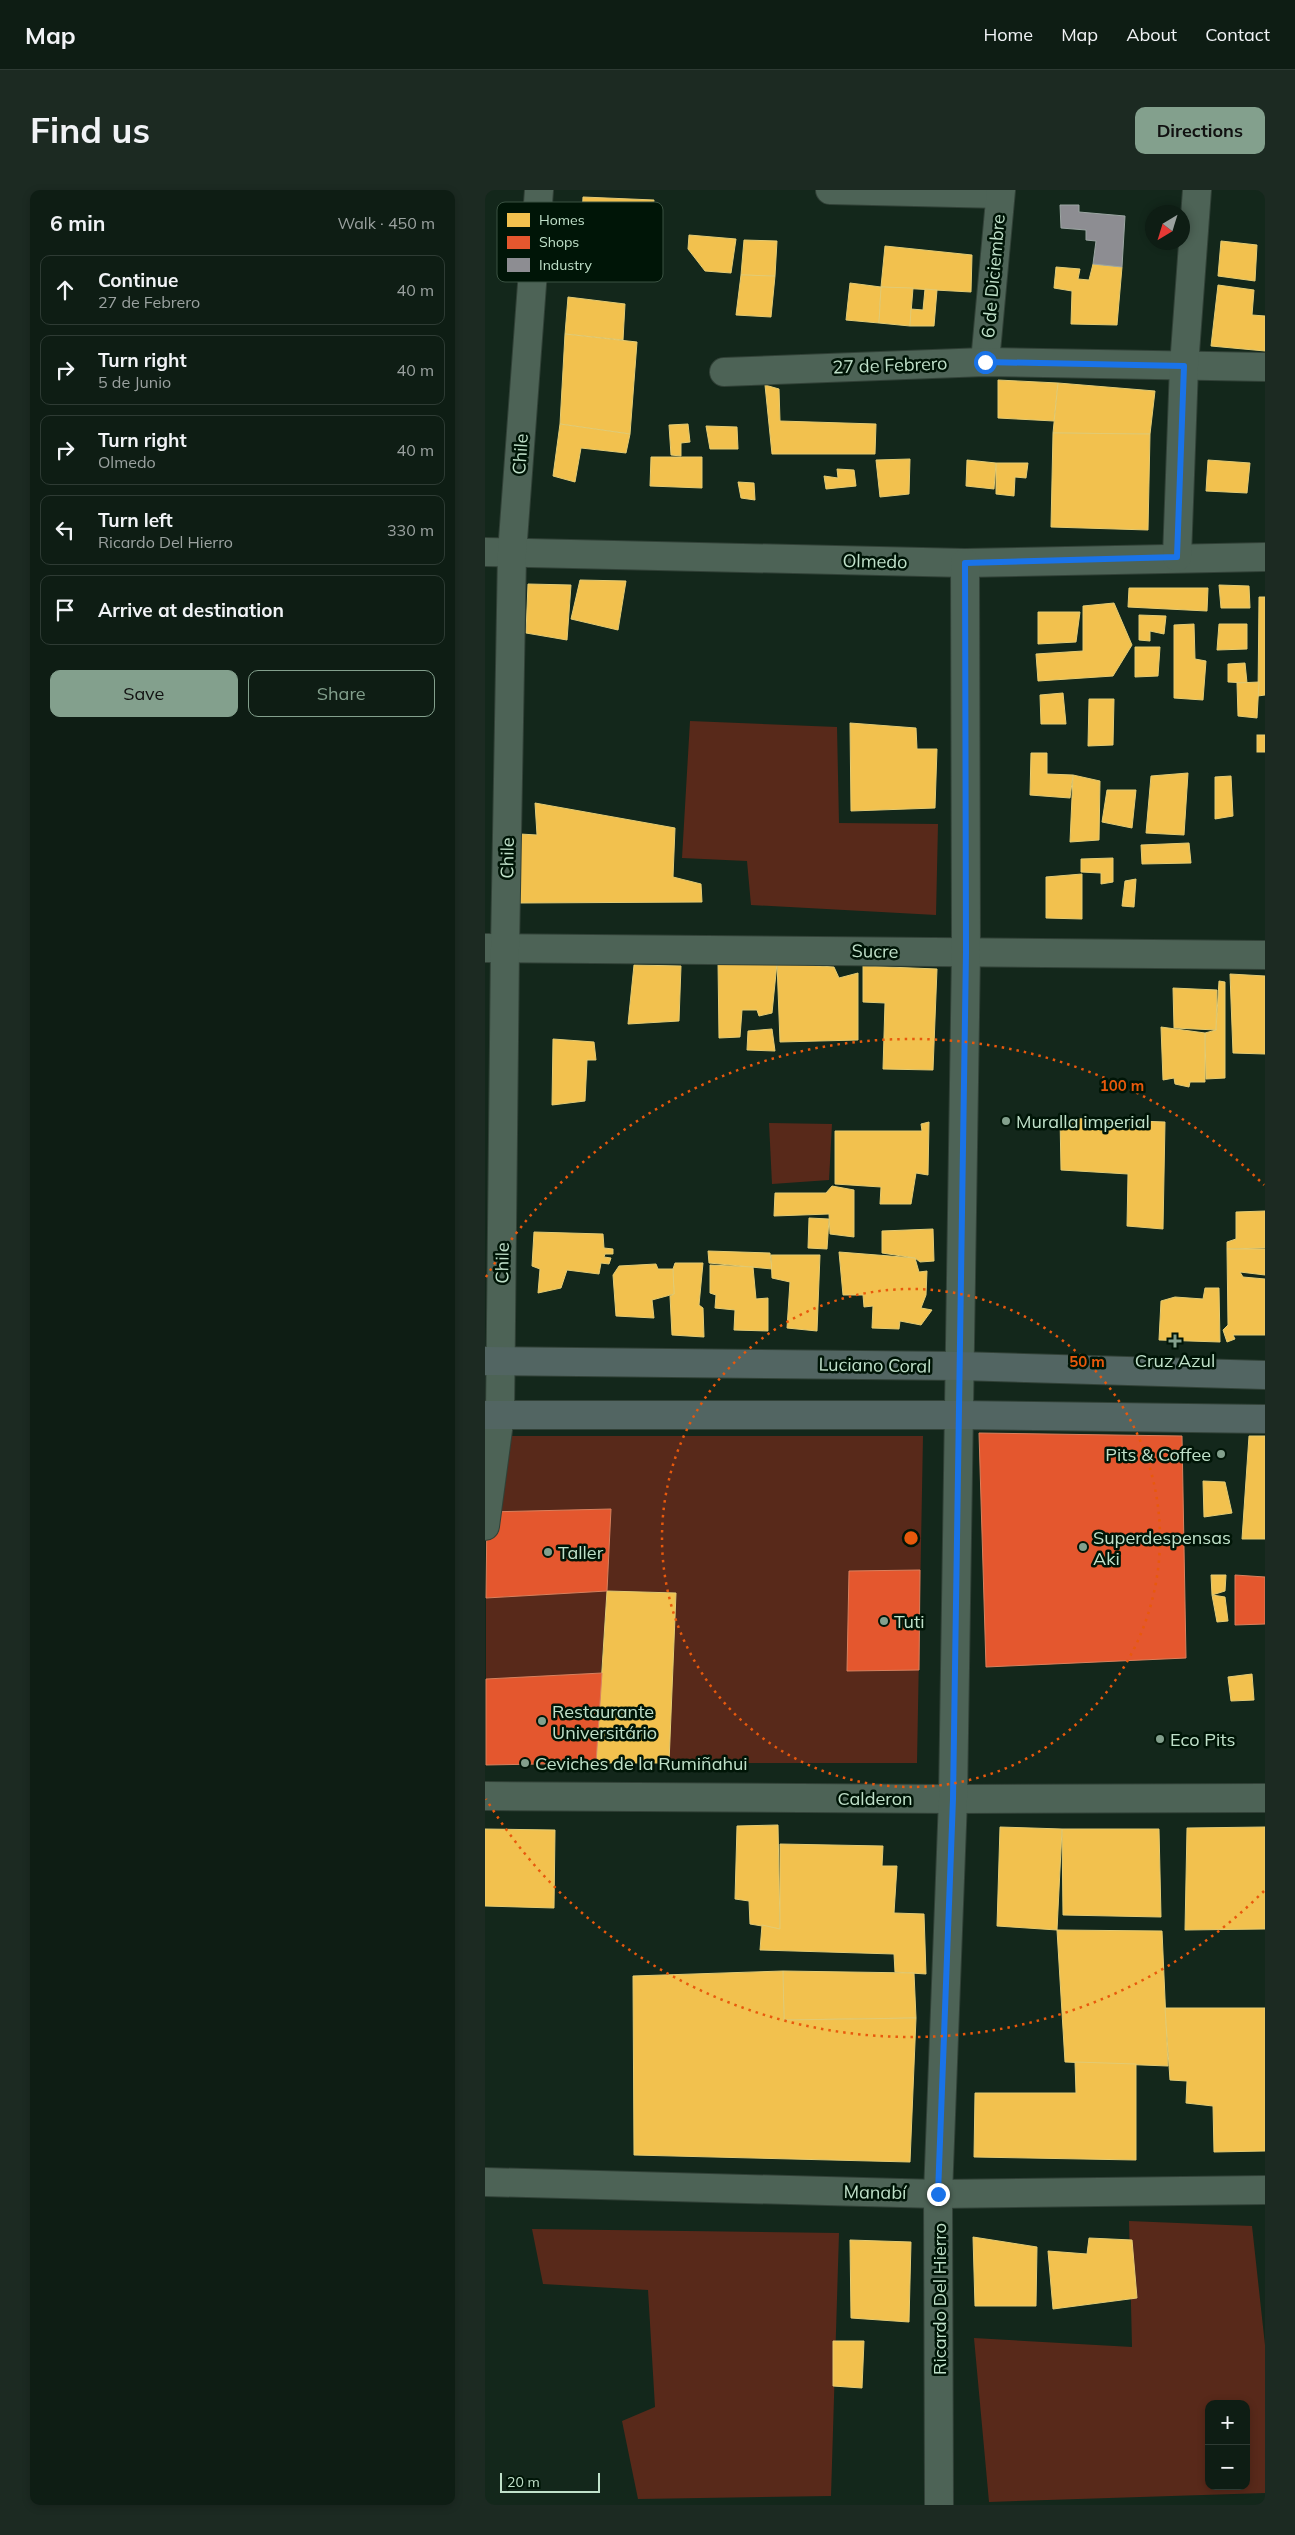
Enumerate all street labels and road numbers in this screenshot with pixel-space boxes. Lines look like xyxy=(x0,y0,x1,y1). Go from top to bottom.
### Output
street label: 6 de Diciembre xyxy=(976,213,1010,339)
street label: 27 de Febrero xyxy=(832,352,948,378)
street label: Chile xyxy=(507,433,533,475)
street label: Olmedo xyxy=(842,549,908,573)
street label: Chile xyxy=(495,837,519,879)
street label: Sucre xyxy=(851,939,899,963)
street label: Chile xyxy=(490,1242,514,1284)
street label: Luciano Coral xyxy=(818,1353,932,1377)
street label: Calderon xyxy=(838,1787,912,1810)
street label: Manabí xyxy=(843,2180,908,2204)
street label: Ricardo Del Hierro xyxy=(928,2223,951,2375)

